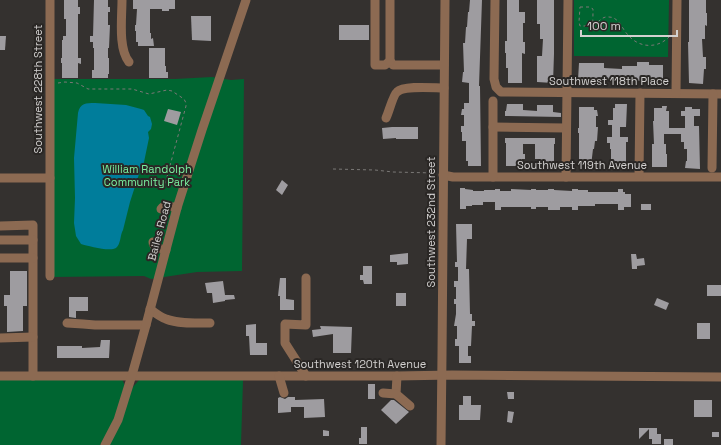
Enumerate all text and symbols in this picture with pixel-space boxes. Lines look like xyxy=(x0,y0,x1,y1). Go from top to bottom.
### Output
scale bar xyxy=(581,12,677,38)
text: 100 m xyxy=(587,18,621,34)
street label: Southwest 228th Street xyxy=(31,24,45,154)
street label: Southwest 118th Place xyxy=(549,74,669,88)
street label: Southwest 232nd Street xyxy=(424,157,438,287)
street label: Southwest 119th Avenue xyxy=(517,158,647,172)
park label: William Randolph Community Park xyxy=(102,162,192,189)
street label: Bailes Road xyxy=(144,200,174,262)
street label: Southwest 120th Avenue xyxy=(294,357,426,371)

